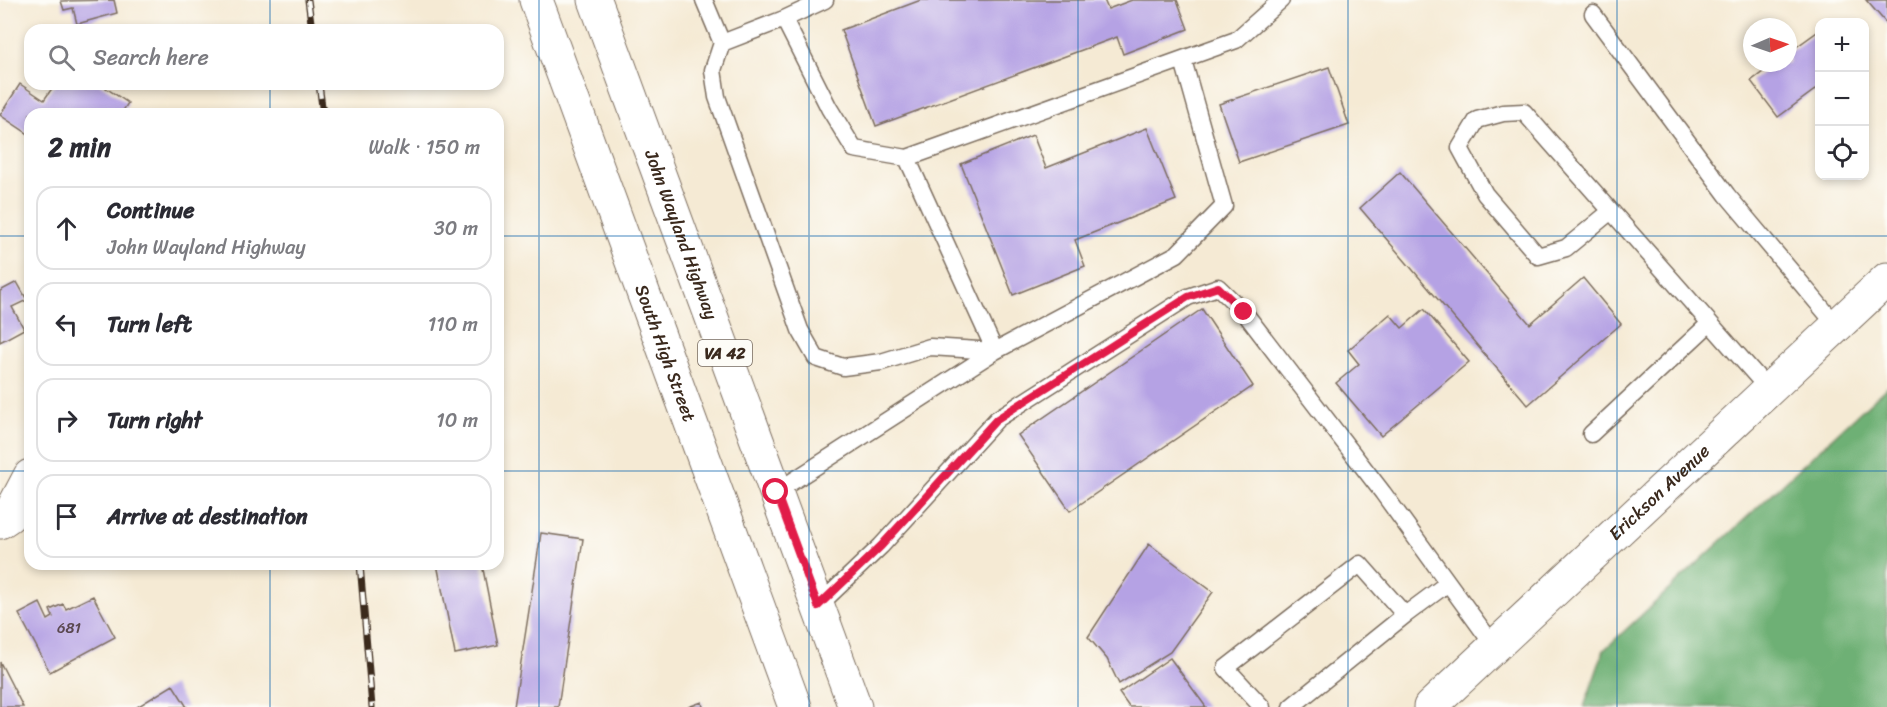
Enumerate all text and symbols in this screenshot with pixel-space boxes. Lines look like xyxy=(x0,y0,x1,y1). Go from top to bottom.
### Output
north arrow xyxy=(1743,18,1797,72)
map controls xyxy=(1815,18,1869,180)
button: + xyxy=(1815,18,1869,72)
search box xyxy=(24,24,504,90)
text: Search here xyxy=(93,38,209,77)
icon: search xyxy=(45,41,78,74)
button: − xyxy=(1815,72,1869,126)
text: 2 min xyxy=(48,124,111,170)
button: locate xyxy=(1815,126,1869,180)
text: Walk · 150 m xyxy=(368,130,480,165)
street label: John Wayland Highway xyxy=(635,144,727,325)
text: Continue xyxy=(107,191,195,230)
text: 30 m xyxy=(434,211,478,246)
icon: ahead xyxy=(50,212,83,245)
text: John Wayland Highway xyxy=(107,230,306,265)
street label: South High Street xyxy=(625,280,705,426)
route end xyxy=(1230,298,1256,324)
text: Turn left xyxy=(107,305,192,344)
text: 110 m xyxy=(428,307,478,342)
icon: left xyxy=(50,308,83,341)
road number: VA 42 xyxy=(698,340,752,366)
text: Turn right xyxy=(107,401,202,440)
text: 10 m xyxy=(436,403,478,438)
icon: right xyxy=(50,404,83,437)
street label: Erickson Avenue xyxy=(1601,436,1718,549)
route start xyxy=(762,478,788,504)
text: Arrive at destination xyxy=(107,497,308,536)
icon: arrive xyxy=(50,500,83,533)
house number: 681 xyxy=(57,615,81,641)

